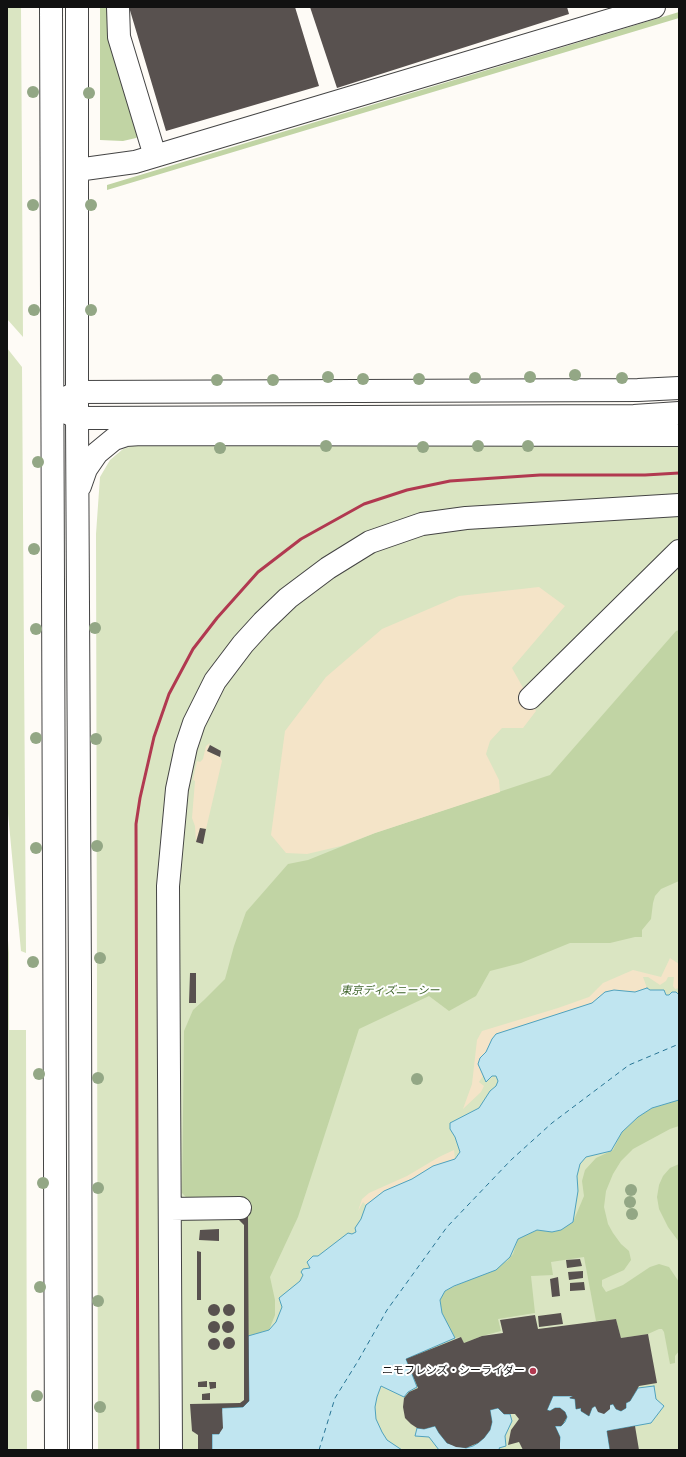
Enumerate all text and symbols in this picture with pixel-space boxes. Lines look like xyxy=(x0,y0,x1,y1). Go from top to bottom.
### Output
park label: 東京ディズニーシー xyxy=(341,984,439,998)
place label: ニモフレンズ・シーライダー xyxy=(382,1364,525,1378)
marker: ニモフレンズ・シーライダー xyxy=(528,1366,538,1376)

